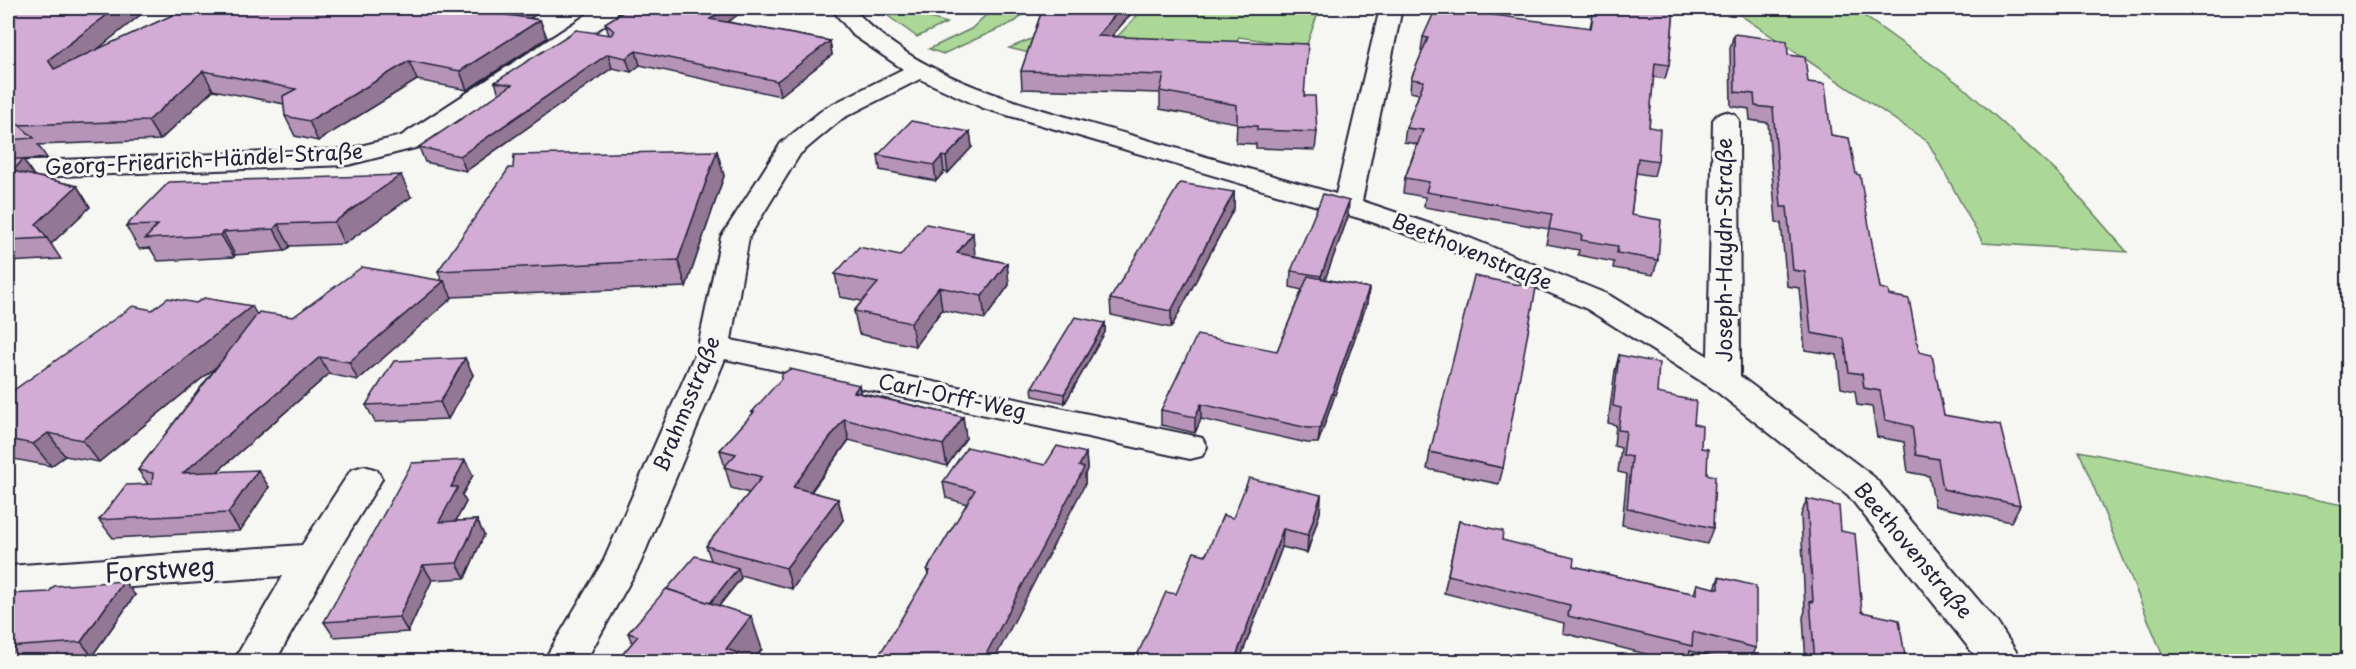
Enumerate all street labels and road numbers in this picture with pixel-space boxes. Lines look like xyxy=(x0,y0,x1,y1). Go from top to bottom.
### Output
street label: Georg-Friedrich-Händel-Straße xyxy=(44,134,364,182)
street label: Joseph-Haydn-Straße xyxy=(1707,138,1739,362)
street label: Beethovenstraße xyxy=(1388,203,1558,297)
street label: Brahmsstraße xyxy=(643,330,727,476)
street label: Carl-Orff-Weg xyxy=(876,364,1029,426)
street label: Beethovenstraße xyxy=(1848,474,1981,625)
street label: Forstweg xyxy=(103,545,217,592)

